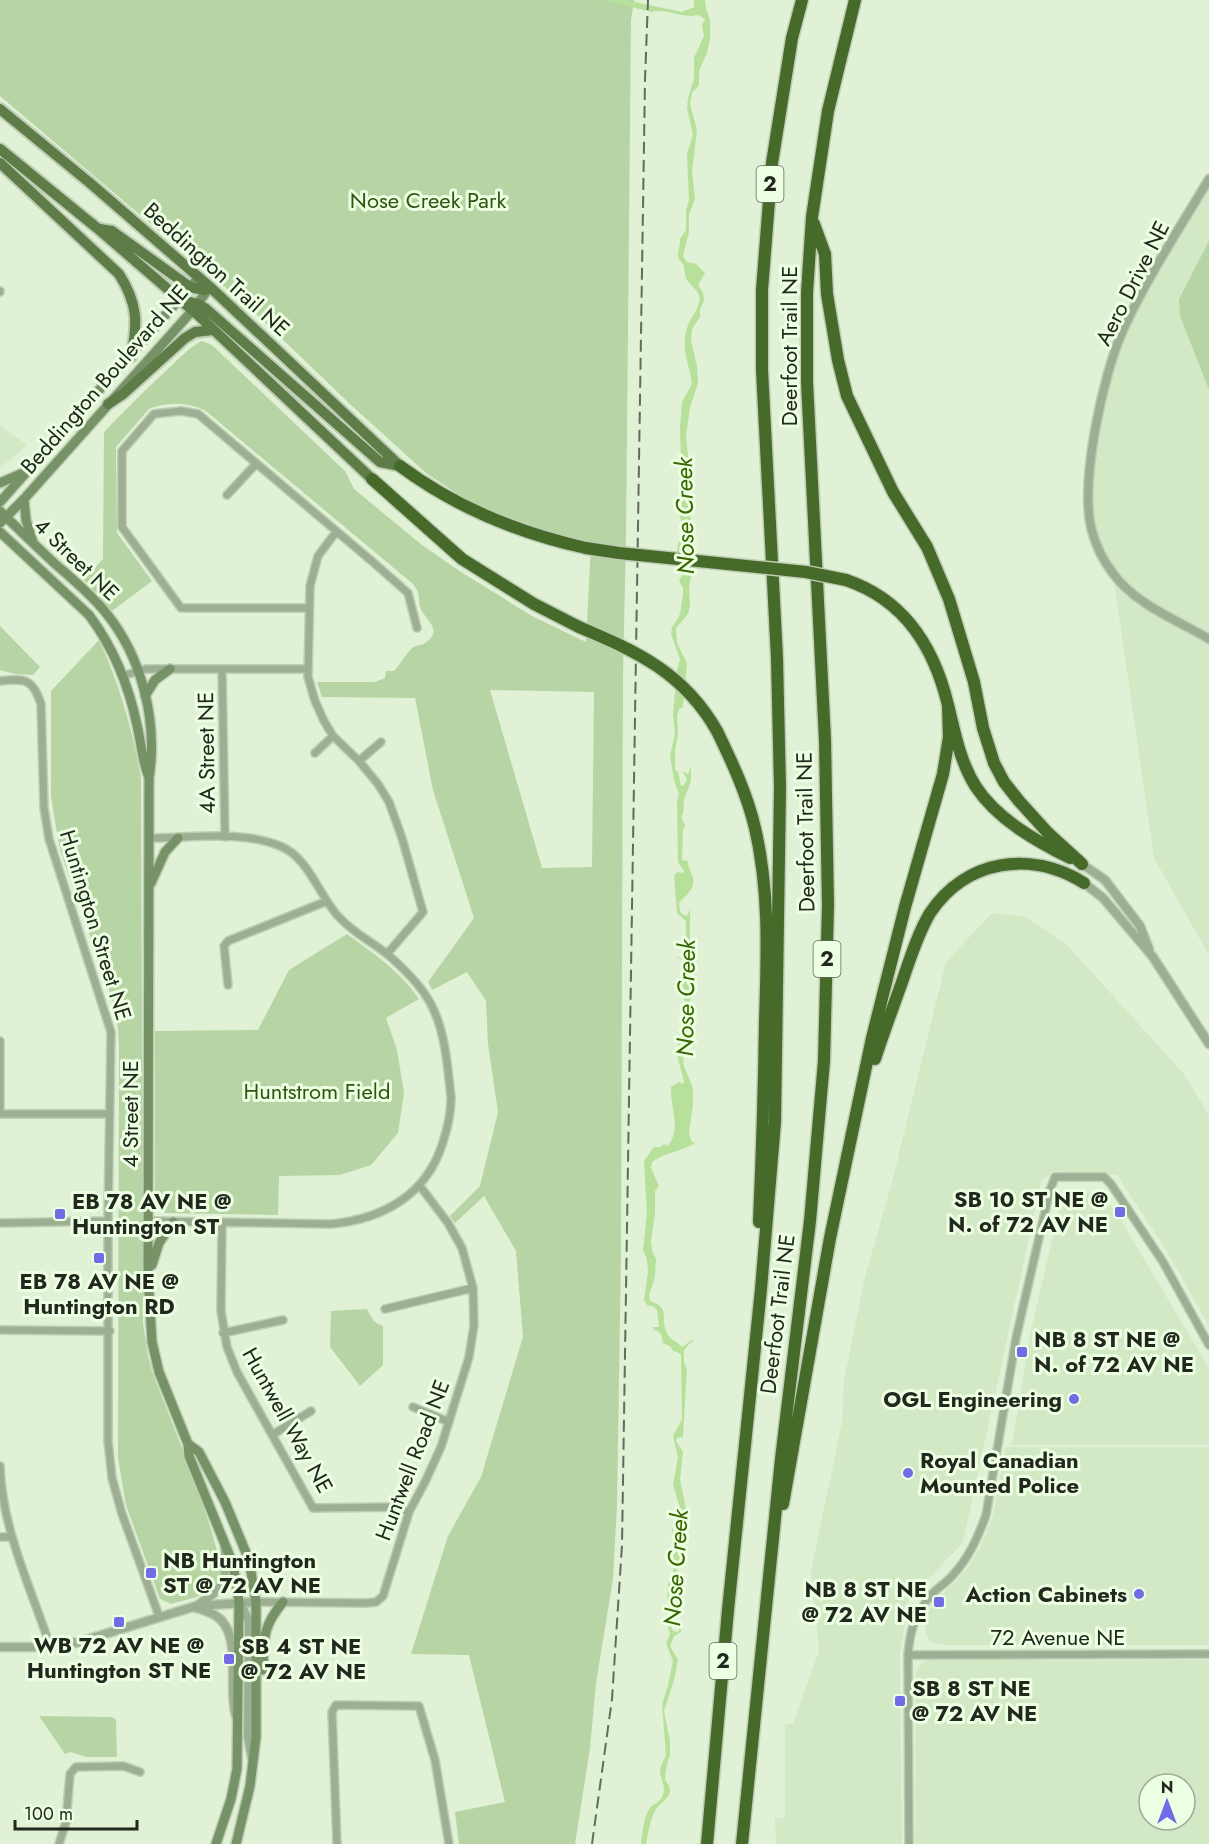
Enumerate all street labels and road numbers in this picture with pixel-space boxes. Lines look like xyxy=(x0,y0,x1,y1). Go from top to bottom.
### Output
road number: 2 xyxy=(756,166,784,202)
street label: Beddington Trail NE xyxy=(137,195,297,343)
street label: Aero Drive NE xyxy=(1087,215,1177,351)
street label: Deerfoot Trail NE xyxy=(773,266,805,426)
street label: Beddington Boulevard NE xyxy=(13,277,195,481)
street label: 4 Street NE xyxy=(27,510,127,608)
street label: 4A Street NE xyxy=(189,692,223,814)
street label: Deerfoot Trail NE xyxy=(788,751,822,913)
street label: Huntington Street NE xyxy=(52,826,140,1024)
road number: 2 xyxy=(814,941,840,977)
street label: 4 Street NE xyxy=(114,1060,146,1168)
street label: Deerfoot Trail NE xyxy=(751,1232,803,1396)
street label: Huntwell Way NE xyxy=(235,1341,341,1499)
street label: Huntwell Road NE xyxy=(367,1375,457,1545)
street label: 72 Avenue NE xyxy=(991,1621,1125,1653)
road number: 2 xyxy=(710,1643,736,1679)

